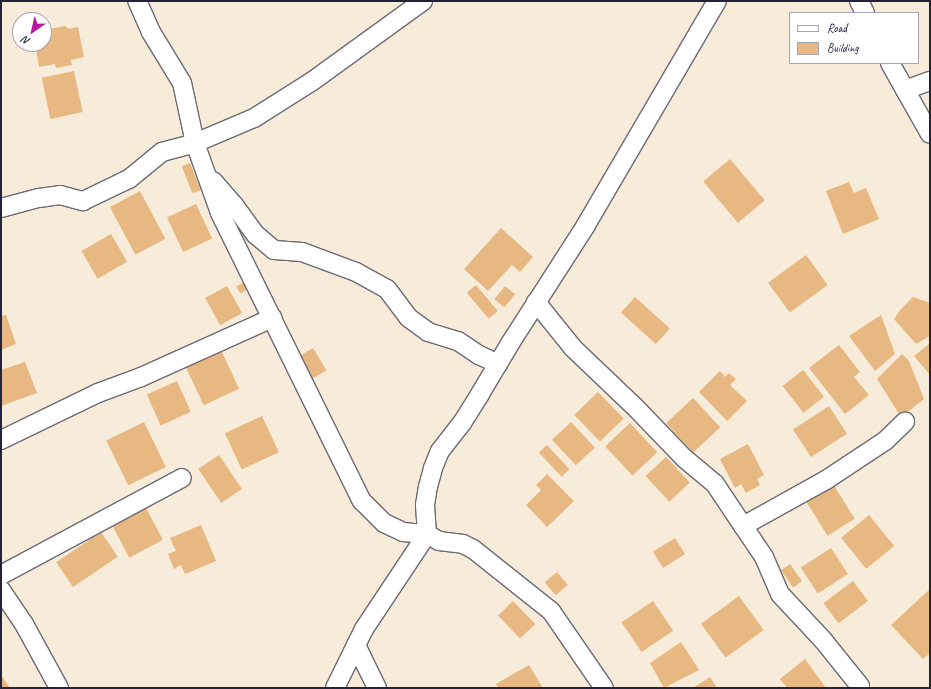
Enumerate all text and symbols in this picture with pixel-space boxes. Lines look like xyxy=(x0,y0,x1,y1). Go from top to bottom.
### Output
north arrow xyxy=(12,12,52,52)
legend xyxy=(789,12,919,64)
text: Road xyxy=(827,20,847,36)
text: N xyxy=(19,33,33,49)
text: Building xyxy=(827,40,859,56)

